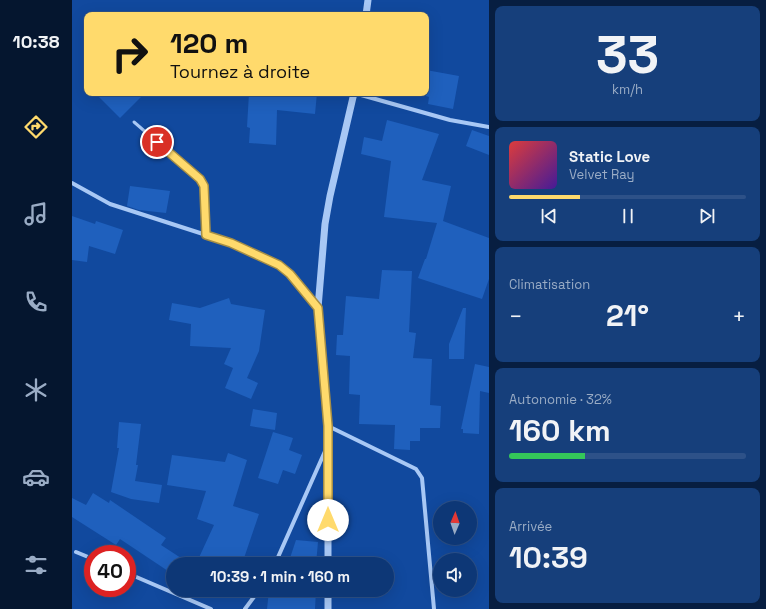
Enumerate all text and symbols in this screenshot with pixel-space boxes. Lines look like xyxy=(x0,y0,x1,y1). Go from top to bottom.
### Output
text: 33 xyxy=(596,22,659,88)
text: 120 m xyxy=(170,25,248,61)
icon: right xyxy=(104,28,156,80)
text: 10:38 xyxy=(13,30,59,53)
text: Tournez à droite xyxy=(170,60,310,83)
text: km/h xyxy=(612,81,643,98)
icon: directions xyxy=(22,113,50,141)
pin xyxy=(140,125,174,159)
icon: arrive xyxy=(146,131,168,153)
text: Static Love xyxy=(569,147,650,166)
text: Velvet Ray xyxy=(569,166,634,183)
icon: music xyxy=(22,200,50,228)
icon: previous xyxy=(538,205,560,227)
icon: pause xyxy=(617,205,639,227)
icon: next xyxy=(696,205,718,227)
text: Climatisation xyxy=(509,276,590,293)
icon: phone xyxy=(22,288,50,316)
text: 21° xyxy=(606,296,649,335)
text: − xyxy=(509,302,523,330)
text: + xyxy=(732,302,746,330)
icon: climate xyxy=(22,376,50,404)
text: Autonomie · 32% xyxy=(509,391,612,408)
text: 160 km xyxy=(509,411,611,450)
icon: car xyxy=(22,463,50,491)
position arrow xyxy=(307,499,349,541)
north arrow xyxy=(433,501,477,545)
map controls xyxy=(433,501,477,597)
text: Arrivée xyxy=(509,518,552,535)
text: 10:39 xyxy=(509,538,588,577)
speed limit sign: 40 xyxy=(84,545,136,597)
icon: filters xyxy=(22,551,50,579)
button: sound xyxy=(433,553,477,597)
text: 10:39 · 1 min · 160 m xyxy=(210,567,350,586)

